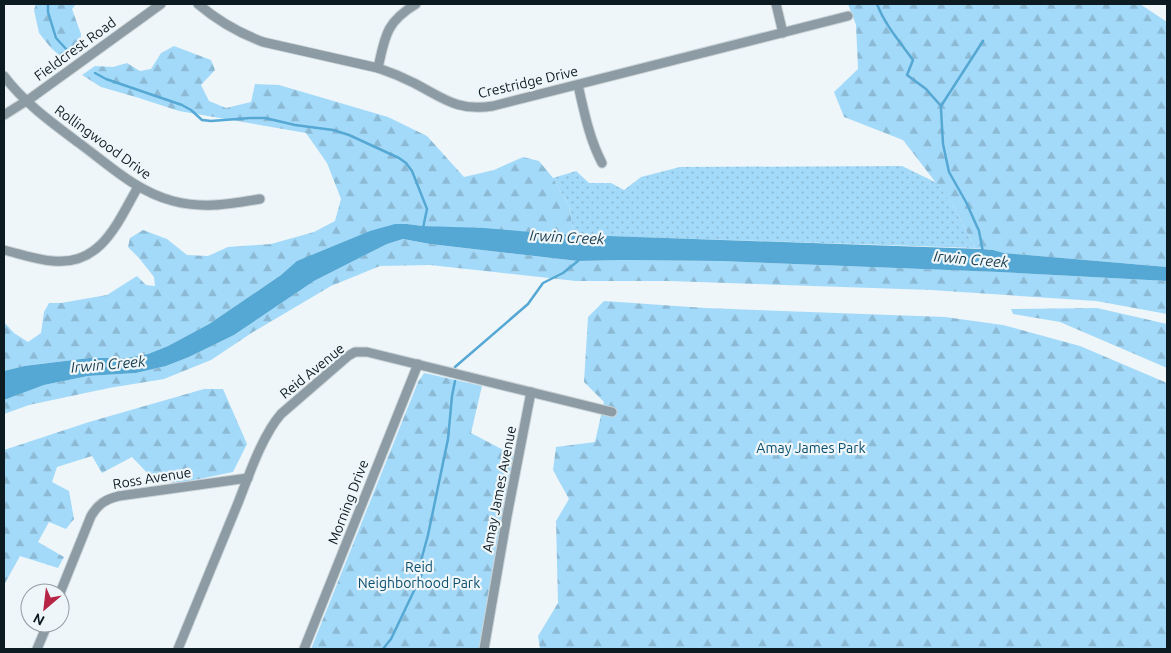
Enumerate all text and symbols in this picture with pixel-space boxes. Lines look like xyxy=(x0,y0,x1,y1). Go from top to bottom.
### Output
street label: Fieldcrest Road xyxy=(31,14,119,84)
street label: Crestridge Drive xyxy=(476,63,580,101)
street label: Rollingwood Drive xyxy=(52,102,154,182)
water label: Irwin Creek xyxy=(529,227,605,247)
water label: Irwin Creek xyxy=(933,247,1009,271)
street label: Reid Avenue xyxy=(277,340,347,402)
water label: Irwin Creek xyxy=(70,352,146,376)
street label: Amay James Avenue xyxy=(479,424,519,554)
park label: Amay James Park xyxy=(756,440,866,456)
street label: Morning Drive xyxy=(325,457,371,547)
street label: Ross Avenue xyxy=(112,464,192,492)
park label: Reid Neighborhood Park xyxy=(358,559,480,591)
north arrow xyxy=(20,583,70,633)
text: N xyxy=(31,610,47,629)

